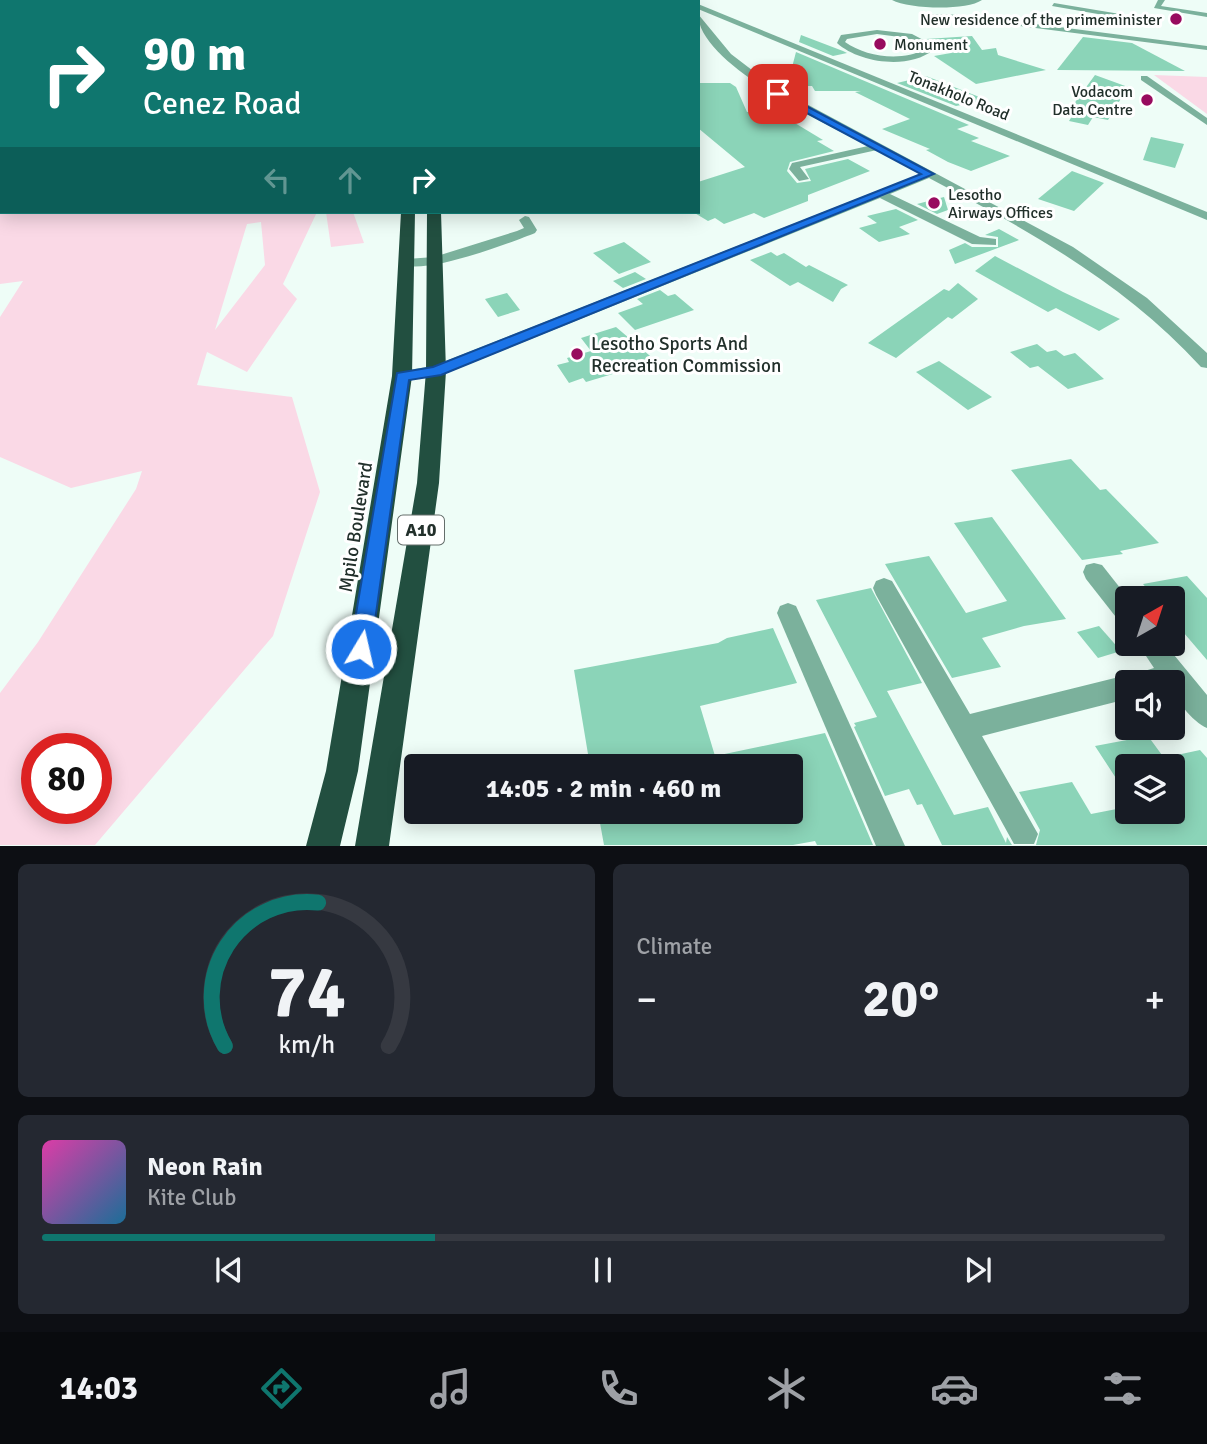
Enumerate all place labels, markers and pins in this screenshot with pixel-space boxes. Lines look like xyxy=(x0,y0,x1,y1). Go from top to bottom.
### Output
place label: New residence of the primeminister xyxy=(920,10,1162,30)
marker: New residence of the primeminister xyxy=(1168,11,1184,27)
place label: Monument xyxy=(894,35,968,55)
marker: Monument xyxy=(872,36,888,52)
pin xyxy=(748,64,808,124)
place label: Vodacom Data Centre xyxy=(1052,82,1133,120)
marker: Vodacom Data Centre xyxy=(1139,92,1155,108)
place label: Lesotho Airways Offices xyxy=(948,185,1053,223)
marker: Lesotho Airways Offices xyxy=(926,195,942,211)
place label: Lesotho Sports And Recreation Commission xyxy=(591,332,781,378)
marker: Lesotho Sports And Recreation Commission xyxy=(569,346,585,362)

